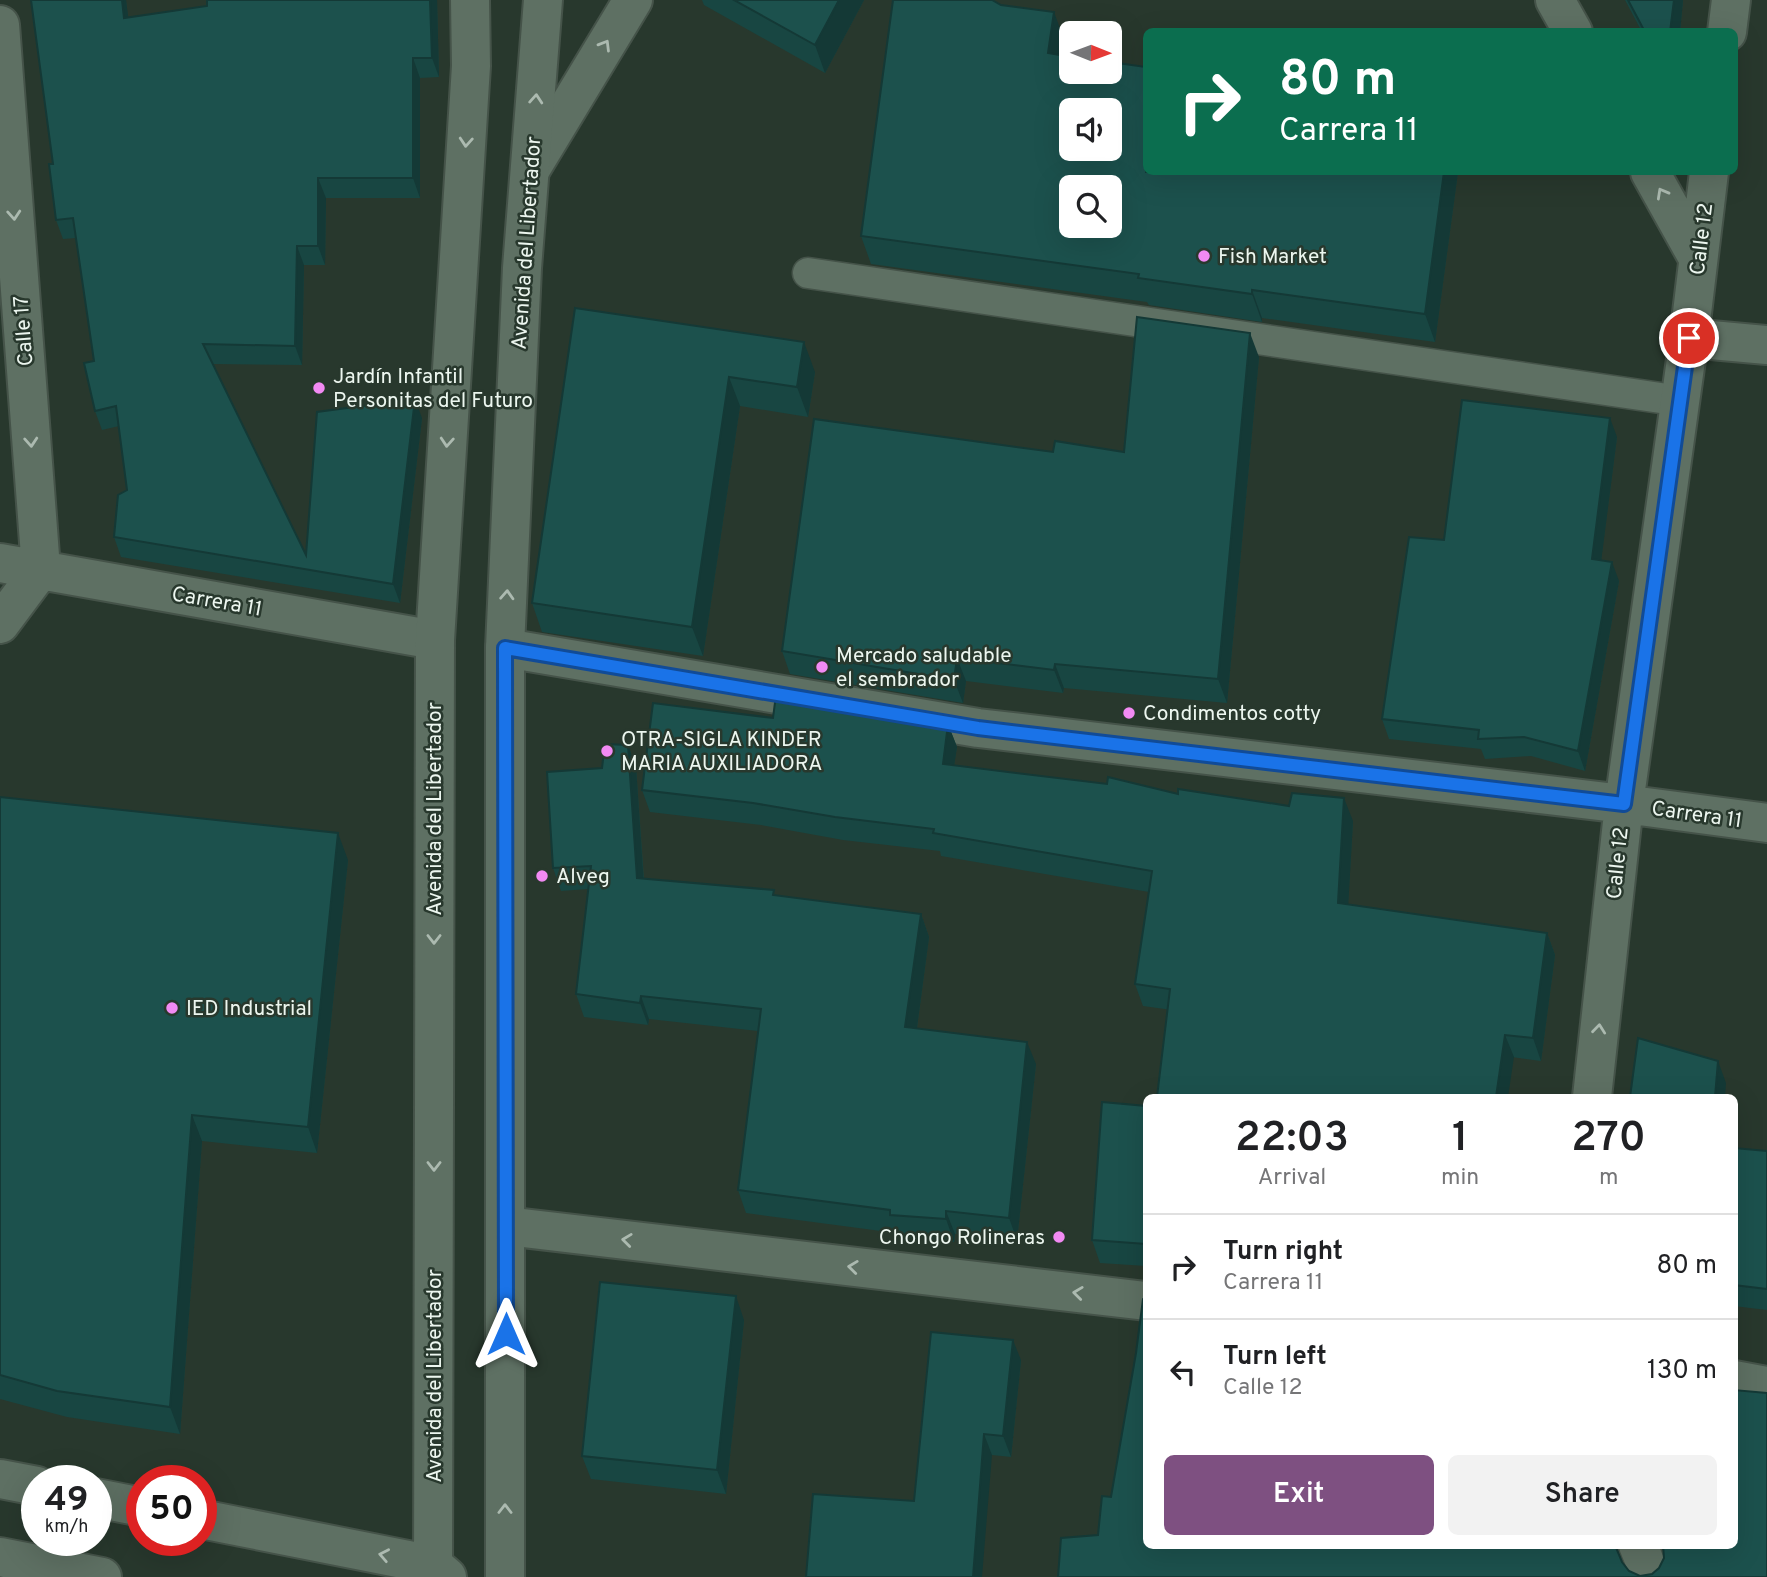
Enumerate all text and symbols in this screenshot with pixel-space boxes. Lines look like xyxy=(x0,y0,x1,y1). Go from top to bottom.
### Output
north arrow xyxy=(1059,21,1122,84)
map controls xyxy=(1059,21,1122,238)
one-way arrow xyxy=(597,40,610,53)
text: 80 m xyxy=(1279,51,1396,113)
icon: right xyxy=(1164,56,1255,147)
one-way arrow xyxy=(528,93,543,104)
button: sound xyxy=(1059,98,1122,161)
text: Carrera 11 xyxy=(1279,112,1418,152)
one-way arrow xyxy=(459,136,474,147)
street label: Avenida del Libertador xyxy=(507,136,548,351)
button: search xyxy=(1059,175,1122,238)
one-way arrow xyxy=(1657,188,1670,201)
street label: Calle 12 xyxy=(1685,202,1720,277)
one-way arrow xyxy=(6,210,21,221)
place label: Fish Market xyxy=(1218,244,1327,271)
marker: Fish Market xyxy=(1196,248,1212,264)
street label: Calle 17 xyxy=(9,295,40,367)
pin xyxy=(1659,308,1719,368)
icon: arrive xyxy=(1670,319,1708,357)
place label: Jardín Infantil Personitas del Futuro xyxy=(333,364,533,415)
marker: Jardín Infantil Personitas del Futuro xyxy=(311,380,327,396)
one-way arrow xyxy=(23,437,38,448)
one-way arrow xyxy=(440,437,455,448)
street label: Carrera 11 xyxy=(169,581,264,624)
one-way arrow xyxy=(499,590,514,601)
place label: Mercado saludable el sembrador xyxy=(836,643,1012,694)
marker: Mercado saludable el sembrador xyxy=(814,659,830,675)
place label: Condimentos cotty xyxy=(1143,701,1321,728)
street label: Avenida del Libertador xyxy=(422,702,449,916)
marker: Condimentos cotty xyxy=(1121,705,1137,721)
place label: OTRA-SIGLA KINDER MARIA AUXILIADORA xyxy=(621,727,822,778)
marker: OTRA-SIGLA KINDER MARIA AUXILIADORA xyxy=(599,743,615,759)
street label: Carrera 11 xyxy=(1650,796,1744,835)
street label: Calle 12 xyxy=(1601,826,1636,901)
place label: Alveg xyxy=(556,864,610,891)
marker: Alveg xyxy=(534,868,550,884)
one-way arrow xyxy=(426,934,442,944)
place label: IED Industrial xyxy=(186,996,312,1023)
marker: IED Industrial xyxy=(164,1000,180,1016)
one-way arrow xyxy=(1591,1024,1606,1035)
text: 22:03 xyxy=(1235,1113,1349,1166)
text: 1 xyxy=(1452,1113,1468,1166)
text: 270 xyxy=(1571,1113,1646,1166)
one-way arrow xyxy=(426,1161,442,1172)
text: Arrival xyxy=(1258,1164,1326,1193)
text: min xyxy=(1441,1164,1479,1193)
text: m xyxy=(1599,1164,1618,1193)
place label: Chongo Rolineras xyxy=(879,1225,1045,1252)
marker: Chongo Rolineras xyxy=(1051,1229,1067,1245)
one-way arrow xyxy=(621,1233,632,1248)
text: Turn right xyxy=(1223,1236,1343,1269)
icon: right xyxy=(1164,1248,1202,1286)
text: 80 m xyxy=(1657,1250,1717,1283)
one-way arrow xyxy=(847,1259,858,1274)
street label: Avenida del Libertador xyxy=(422,1269,449,1483)
text: Carrera 11 xyxy=(1223,1269,1323,1298)
one-way arrow xyxy=(1073,1286,1084,1301)
position arrow xyxy=(469,1297,543,1371)
text: Turn left xyxy=(1223,1341,1327,1374)
icon: left xyxy=(1164,1353,1202,1391)
text: 130 m xyxy=(1647,1355,1717,1388)
text: Calle 12 xyxy=(1223,1374,1302,1403)
button: Exit xyxy=(1164,1455,1434,1535)
button: Share xyxy=(1448,1455,1717,1535)
speed limit sign: 50 xyxy=(126,1465,217,1556)
text: 49 xyxy=(44,1479,89,1523)
one-way arrow xyxy=(497,1503,513,1514)
text: km/h xyxy=(45,1516,88,1539)
one-way arrow xyxy=(378,1549,390,1564)

